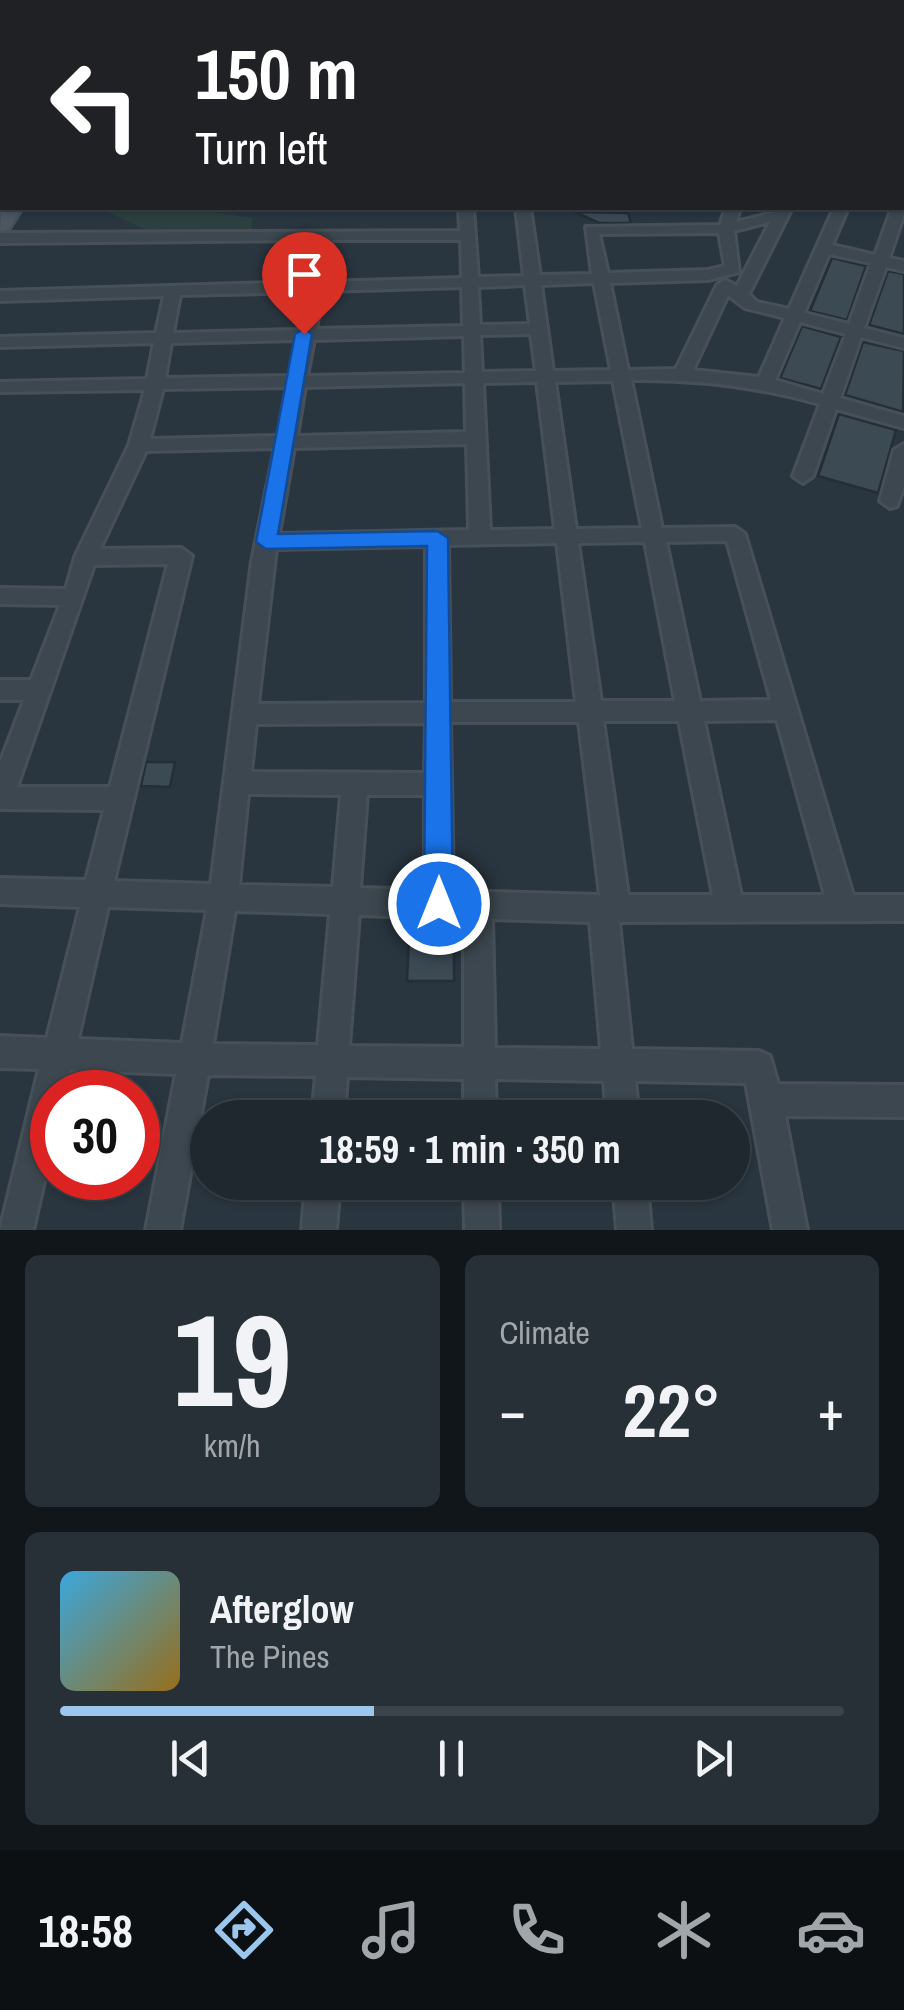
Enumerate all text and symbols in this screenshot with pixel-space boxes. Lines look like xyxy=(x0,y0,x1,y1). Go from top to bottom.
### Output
text: 150 m xyxy=(195,27,358,121)
icon: left xyxy=(30,40,160,170)
text: Turn left xyxy=(195,117,327,178)
pin xyxy=(262,232,347,335)
icon: arrive xyxy=(277,247,332,302)
position arrow xyxy=(387,852,491,956)
speed limit sign: 30 xyxy=(30,1070,160,1200)
text: 18:59 · 1 min · 350 m xyxy=(319,1124,621,1175)
text: 19 xyxy=(173,1271,292,1447)
text: Climate xyxy=(500,1311,590,1354)
text: 22° xyxy=(623,1359,721,1460)
text: − xyxy=(500,1373,526,1447)
text: + xyxy=(818,1373,844,1447)
text: km/h xyxy=(204,1424,261,1467)
text: Afterglow xyxy=(210,1584,354,1635)
text: The Pines xyxy=(210,1635,330,1678)
icon: previous xyxy=(163,1731,218,1786)
icon: pause xyxy=(424,1731,479,1786)
icon: next xyxy=(686,1731,741,1786)
icon: directions xyxy=(209,1895,279,1965)
icon: music xyxy=(356,1895,426,1965)
icon: phone xyxy=(502,1895,572,1965)
icon: climate xyxy=(649,1895,719,1965)
icon: car xyxy=(796,1895,866,1965)
text: 18:58 xyxy=(38,1900,133,1961)

